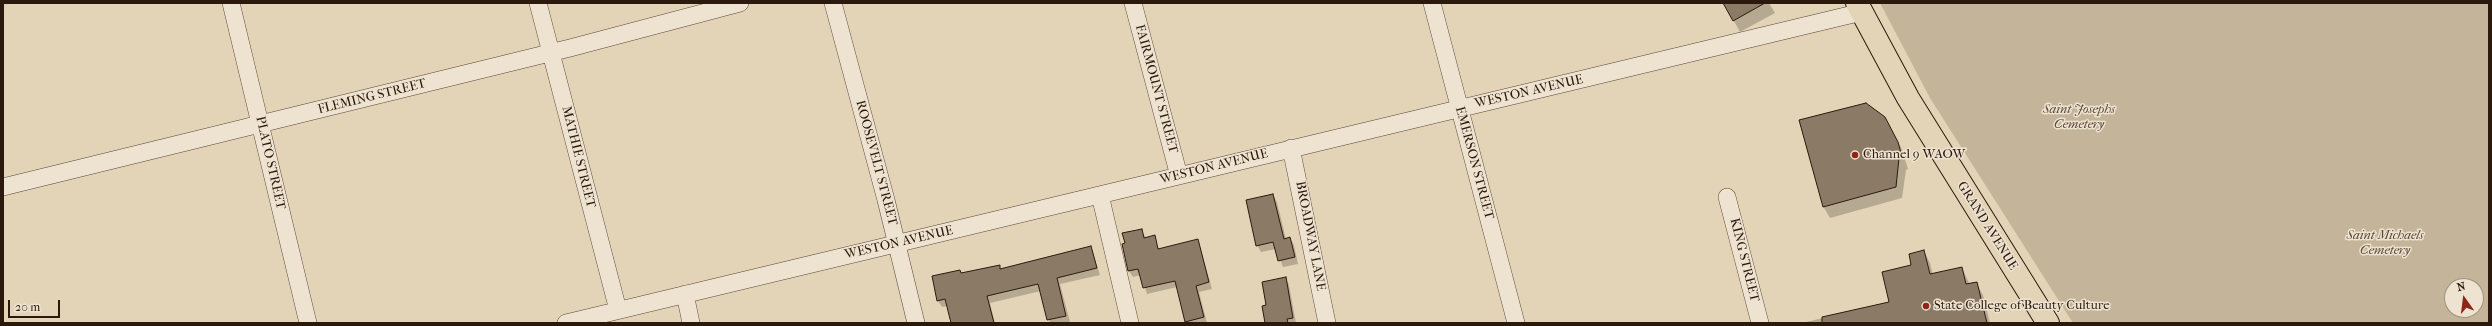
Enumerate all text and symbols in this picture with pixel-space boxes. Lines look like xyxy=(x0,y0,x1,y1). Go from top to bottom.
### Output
street label: FAIRMOUNT STREET xyxy=(1131,23,1181,155)
street label: WESTON AVENUE xyxy=(1473,72,1585,112)
street label: FLEMING STREET xyxy=(316,76,428,118)
street label: ROOSEVELT STREET xyxy=(852,99,900,227)
park label: Saint Josephs Cemetery xyxy=(2043,102,2115,133)
street label: MATHIE STREET xyxy=(558,104,598,210)
street label: EMERSON STREET xyxy=(1451,105,1497,221)
street label: PLATO STREET xyxy=(252,115,288,211)
street label: WESTON AVENUE xyxy=(1158,146,1270,188)
place label: Channel 9 WAOW xyxy=(1863,147,1965,163)
marker: Channel 9 WAOW xyxy=(1850,150,1860,160)
street label: GRAND AVENUE xyxy=(1953,179,2021,273)
street label: BROADWAY LANE xyxy=(1292,180,1328,292)
street label: KING STREET xyxy=(1726,216,1762,304)
street label: WESTON AVENUE xyxy=(843,223,955,263)
park label: Saint Michaels Cemetery xyxy=(2347,228,2423,259)
north arrow xyxy=(2444,278,2484,318)
text: N xyxy=(2456,280,2467,294)
scale bar xyxy=(10,292,62,318)
place label: State College of Beauty Culture xyxy=(1934,298,2110,314)
text: 20 m xyxy=(15,300,40,314)
marker: State College of Beauty Culture xyxy=(1921,301,1931,311)

